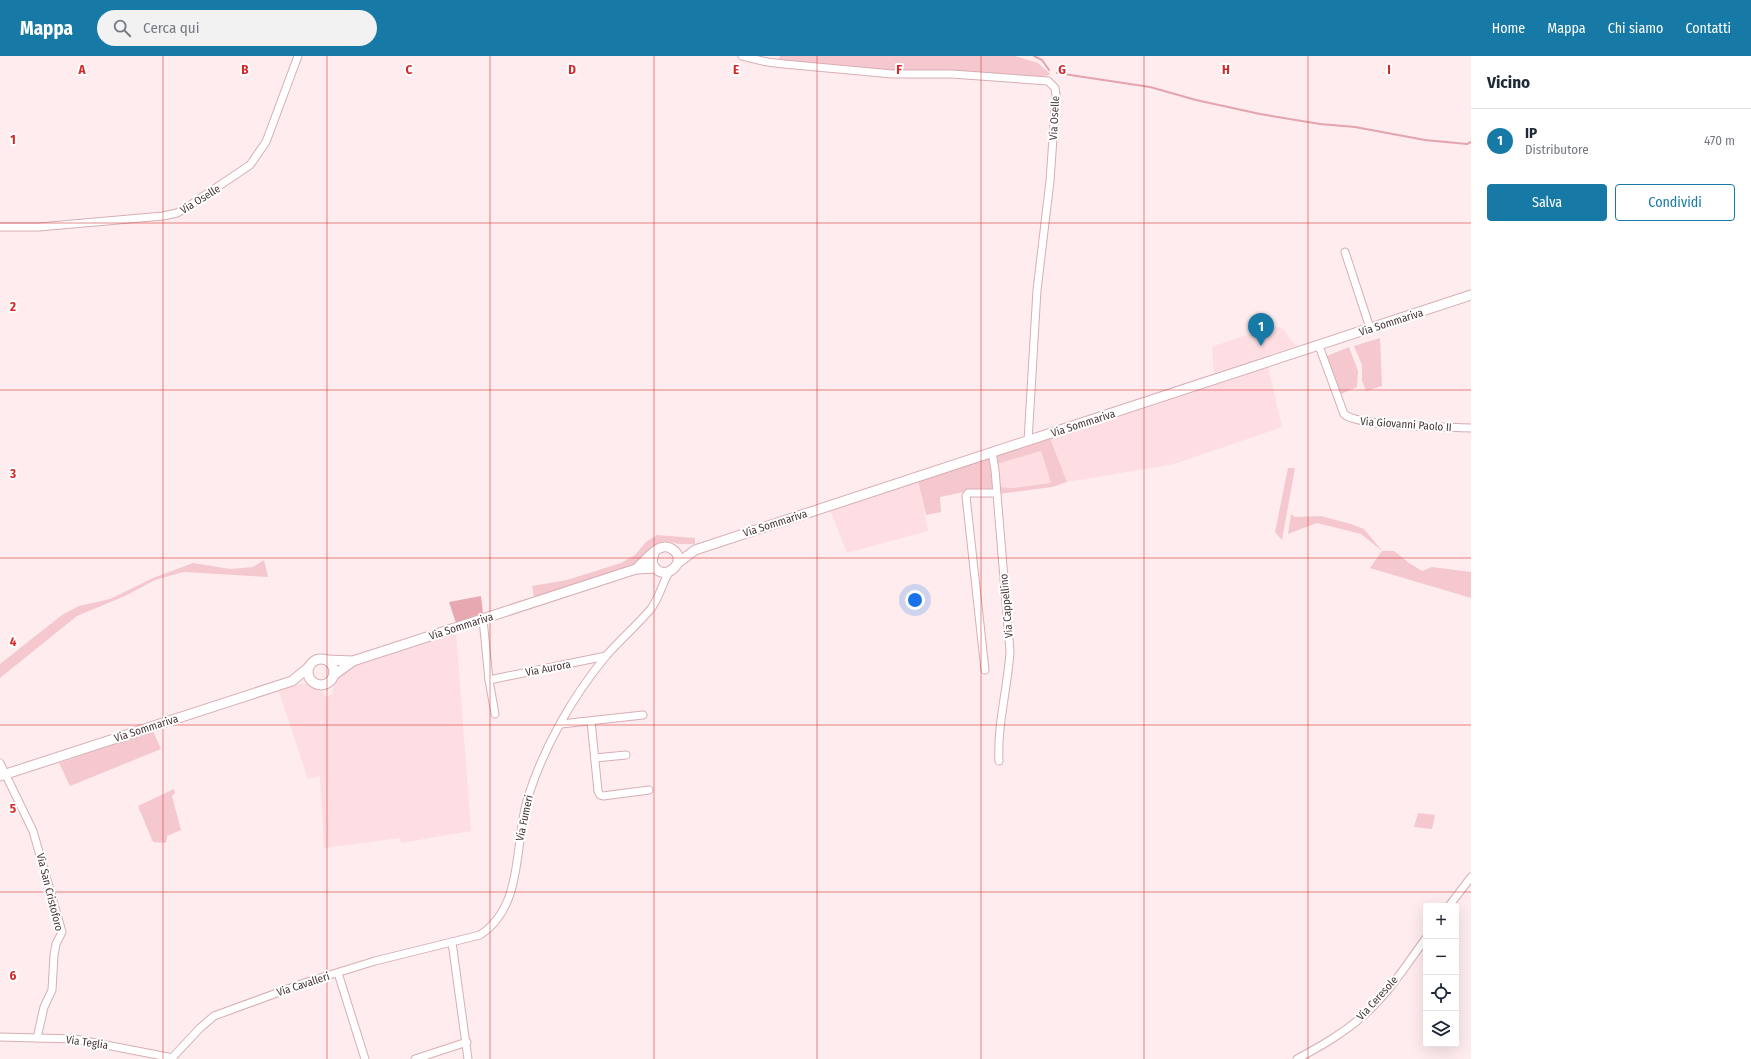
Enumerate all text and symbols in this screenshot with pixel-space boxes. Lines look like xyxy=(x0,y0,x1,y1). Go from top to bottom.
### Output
search box xyxy=(97,10,377,46)
text: Mappa xyxy=(20,17,73,40)
icon: search xyxy=(111,17,133,39)
text: Cerca qui xyxy=(143,19,199,37)
text: Home xyxy=(1492,20,1525,37)
text: Mappa xyxy=(1547,20,1586,37)
text: Chi siamo xyxy=(1608,20,1663,37)
text: Contatti xyxy=(1685,20,1731,37)
text: A xyxy=(77,62,86,77)
text: B xyxy=(241,62,249,77)
text: C xyxy=(406,62,413,77)
text: D xyxy=(568,62,576,77)
text: E xyxy=(733,62,739,77)
text: F xyxy=(896,62,902,77)
text: G xyxy=(1058,62,1066,77)
text: H xyxy=(1222,62,1230,77)
text: I xyxy=(1387,62,1391,77)
text: Vicino xyxy=(1487,72,1530,93)
street label: Via Oselle xyxy=(1047,95,1062,141)
text: IP xyxy=(1525,124,1537,142)
text: 1 xyxy=(10,132,16,147)
text: 1 xyxy=(1497,133,1503,148)
text: 470 m xyxy=(1704,133,1735,148)
text: Distributore xyxy=(1525,142,1589,157)
street label: Via Oselle xyxy=(178,182,223,217)
button: Salva xyxy=(1487,184,1607,221)
button: Condividi xyxy=(1615,184,1735,221)
text: 2 xyxy=(9,299,16,314)
street label: Via Sommariva xyxy=(1357,306,1425,339)
pin: 1 xyxy=(1248,313,1274,346)
street label: Via Sommariva xyxy=(1049,407,1117,440)
street label: Via Giovanni Paolo II xyxy=(1360,415,1452,434)
text: 3 xyxy=(9,466,16,481)
street label: Via Sommariva xyxy=(741,507,809,540)
street label: Via Cappellino xyxy=(997,573,1016,639)
your location xyxy=(905,590,925,610)
street label: Via Sommariva xyxy=(427,610,495,643)
text: 4 xyxy=(10,634,17,649)
street label: Via Aurora xyxy=(524,658,572,679)
street label: Via Sommariva xyxy=(112,712,180,745)
street label: Via Fumeri xyxy=(513,794,536,842)
text: 5 xyxy=(10,801,16,816)
street label: Via San Cristoforo xyxy=(34,852,66,933)
map controls xyxy=(1423,903,1459,1047)
button: + xyxy=(1423,903,1459,939)
button: − xyxy=(1423,939,1459,975)
text: 6 xyxy=(10,968,17,983)
street label: Via Cavalleri xyxy=(275,970,331,999)
street label: Via Ceresole xyxy=(1354,974,1401,1023)
button: locate xyxy=(1423,975,1459,1011)
button: layers xyxy=(1423,1011,1459,1047)
street label: Via Teglia xyxy=(65,1033,109,1052)

